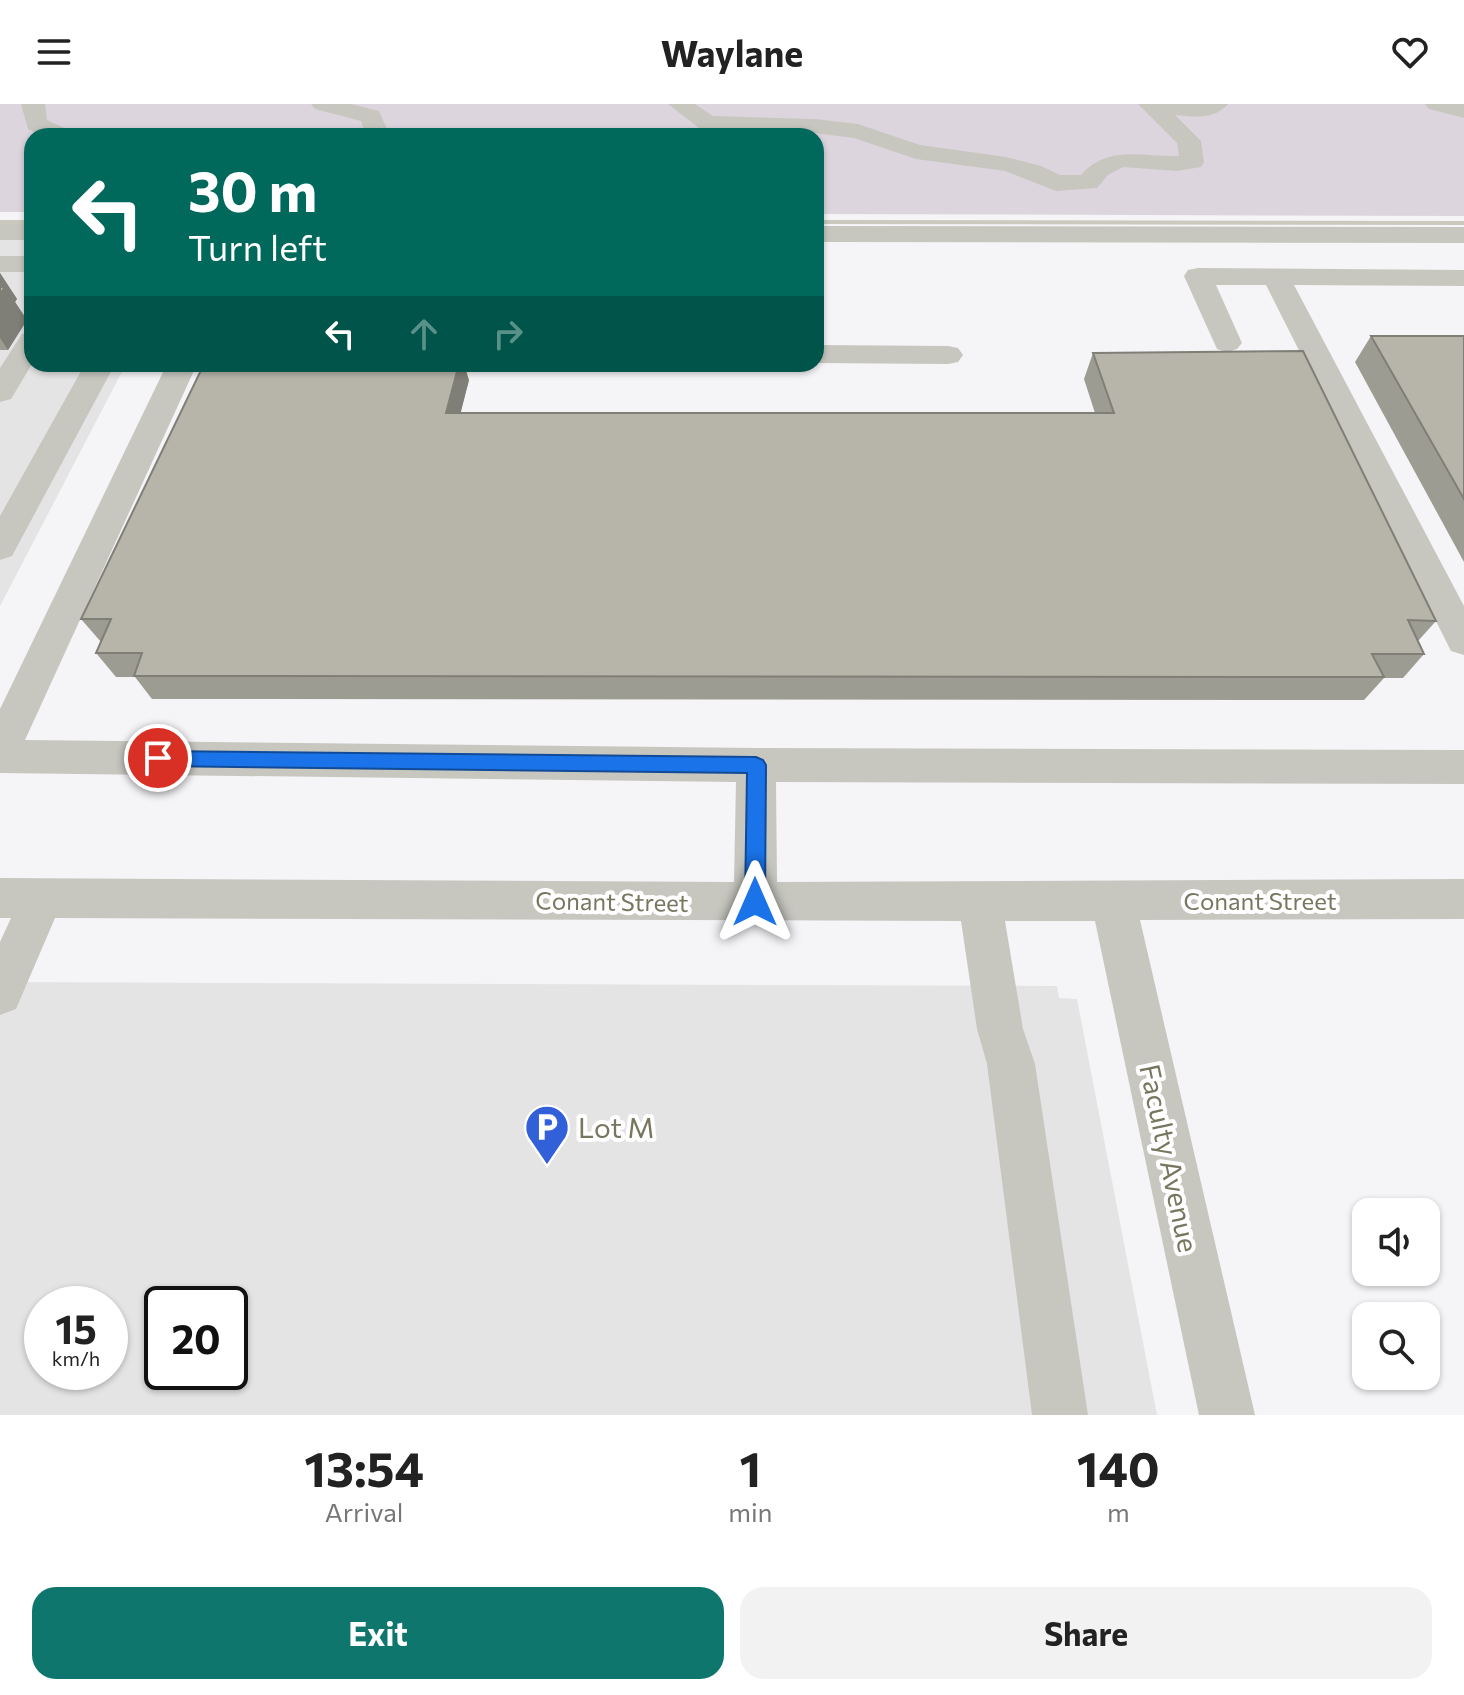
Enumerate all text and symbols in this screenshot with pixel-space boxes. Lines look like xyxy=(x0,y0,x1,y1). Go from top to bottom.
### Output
icon: menu xyxy=(32,30,76,74)
text: Waylane xyxy=(661,30,803,74)
icon: heart xyxy=(1388,30,1432,74)
text: 30 m xyxy=(188,155,317,224)
icon: left xyxy=(56,160,160,264)
text: Turn left xyxy=(188,224,327,268)
icon: left xyxy=(318,312,362,356)
icon: ahead xyxy=(402,312,446,356)
icon: right xyxy=(486,312,530,356)
pin xyxy=(124,724,192,792)
icon: arrive xyxy=(136,736,180,780)
position arrow xyxy=(713,860,797,944)
street label: Conant Street xyxy=(535,885,689,917)
street label: Conant Street xyxy=(1183,886,1337,915)
street label: Faculty Avenue xyxy=(1133,1061,1207,1255)
parking icon: Lot M xyxy=(523,1103,571,1166)
place label: Lot M xyxy=(578,1110,654,1144)
map controls xyxy=(1352,1198,1440,1390)
button: sound xyxy=(1352,1198,1440,1286)
speed limit sign: 20 xyxy=(144,1286,248,1390)
button: search xyxy=(1352,1302,1440,1390)
text: 15 xyxy=(55,1303,97,1352)
text: km/h xyxy=(52,1346,100,1370)
text: 13:54 xyxy=(304,1438,424,1497)
text: 1 xyxy=(739,1438,761,1497)
text: 140 xyxy=(1077,1438,1160,1497)
text: Arrival xyxy=(325,1496,403,1527)
text: min xyxy=(728,1496,772,1527)
text: m xyxy=(1107,1496,1130,1527)
button: Exit xyxy=(32,1587,724,1679)
button: Share xyxy=(740,1587,1432,1679)

